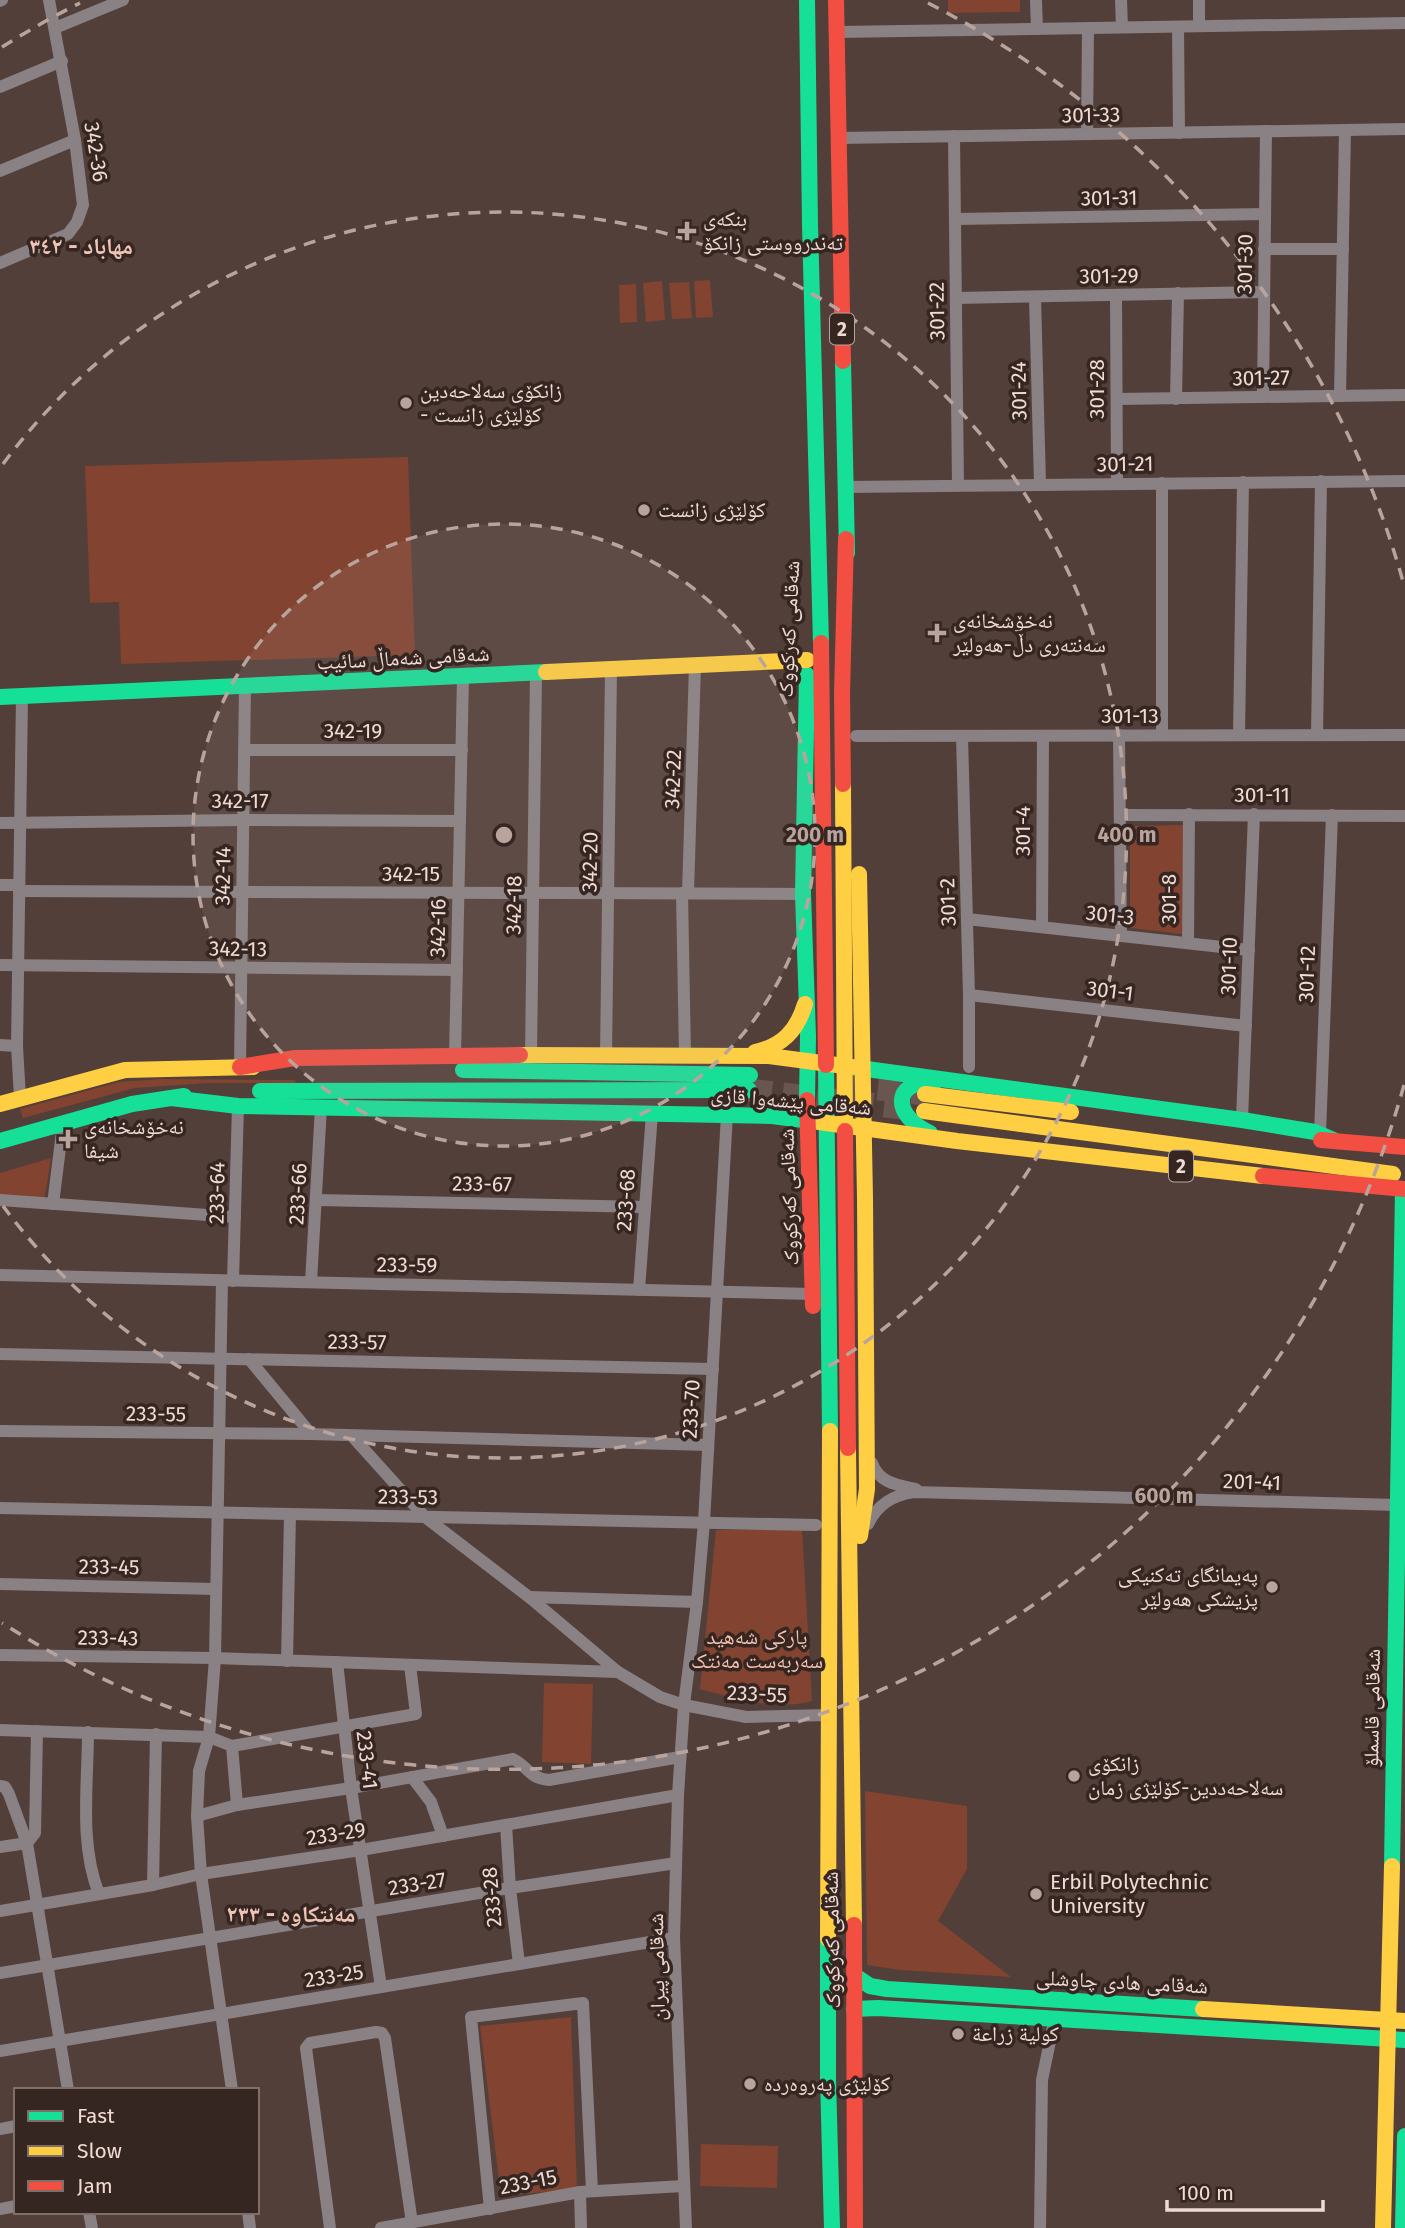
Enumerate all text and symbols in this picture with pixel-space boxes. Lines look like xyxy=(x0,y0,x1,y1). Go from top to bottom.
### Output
street label: 301-33 xyxy=(1061,101,1121,129)
street label: 342-36 xyxy=(78,120,114,184)
street label: 301-31 xyxy=(1080,185,1138,211)
place label: بنکەی تەندرووستی زانکۆ xyxy=(703,206,843,256)
marker: بنکەی تەندرووستی زانکۆ xyxy=(677,221,697,241)
district label: مهاباد - ٣٤٢ xyxy=(29,232,133,260)
street label: 301-30 xyxy=(1231,234,1259,294)
street label: 301-29 xyxy=(1079,262,1139,290)
street label: 301-22 xyxy=(923,281,951,341)
road number: 2 xyxy=(830,314,854,344)
street label: 301-28 xyxy=(1084,359,1110,419)
street label: 301-24 xyxy=(1005,361,1033,421)
street label: 301-27 xyxy=(1232,365,1290,391)
place label: زانکۆی سەلاحەدین - کۆلێژی زانست xyxy=(420,378,562,428)
marker: زانکۆی سەلاحەدین - کۆلێژی زانست xyxy=(398,395,414,411)
street label: 301-21 xyxy=(1096,451,1154,477)
place label: کۆلێژی زانست xyxy=(658,497,766,523)
marker: کۆلێژی زانست xyxy=(636,502,652,518)
street label: شەقامی کەرکووک xyxy=(772,560,806,698)
place label: نەخۆشخانەی سەنتەری دڵ-هەولێر xyxy=(952,608,1106,658)
marker: نەخۆشخانەی سەنتەری دڵ-هەولێر xyxy=(927,623,947,643)
street label: شەقامی شەماڵ سائیب xyxy=(316,640,490,676)
street label: 301-13 xyxy=(1101,703,1159,729)
street label: 342-19 xyxy=(324,718,382,744)
street label: 342-22 xyxy=(659,749,687,809)
street label: 301-11 xyxy=(1234,782,1290,808)
street label: 342-17 xyxy=(212,788,268,814)
street label: 301-4 xyxy=(1010,806,1036,856)
text: 200 m xyxy=(786,822,844,848)
text: 400 m xyxy=(1097,822,1157,848)
centre of rings xyxy=(492,823,516,847)
street label: 342-20 xyxy=(576,831,604,893)
street label: 342-14 xyxy=(209,846,237,906)
street label: 342-15 xyxy=(382,861,440,887)
street label: 301-8 xyxy=(1156,874,1182,924)
street label: 342-18 xyxy=(500,875,528,935)
street label: 301-2 xyxy=(934,877,962,927)
street label: 342-16 xyxy=(424,898,452,958)
street label: 301-3 xyxy=(1085,900,1135,930)
street label: 342-13 xyxy=(209,935,267,963)
street label: 301-10 xyxy=(1215,936,1243,996)
street label: 301-12 xyxy=(1293,945,1321,1003)
street label: 301-1 xyxy=(1085,975,1135,1007)
street label: شەقامی پێشەوا قازی xyxy=(710,1081,872,1121)
place label: نەخۆشخانەی شیفا xyxy=(84,1114,184,1164)
street label: شەقامی کەرکووک xyxy=(774,1128,804,1266)
marker: نەخۆشخانەی شیفا xyxy=(58,1129,78,1149)
road number: 2 xyxy=(1169,1150,1193,1182)
street label: 233-64 xyxy=(203,1162,231,1224)
street label: 233-66 xyxy=(283,1162,313,1226)
street label: 233-68 xyxy=(611,1168,641,1232)
street label: 233-67 xyxy=(452,1170,512,1198)
street label: 233-59 xyxy=(376,1251,438,1279)
street label: 233-57 xyxy=(327,1328,387,1356)
street label: 233-70 xyxy=(676,1379,706,1439)
street label: 233-55 xyxy=(126,1400,186,1428)
street label: 201-41 xyxy=(1223,1468,1281,1496)
street label: 233-53 xyxy=(378,1483,438,1511)
text: 600 m xyxy=(1134,1483,1194,1509)
street label: 233-45 xyxy=(78,1553,140,1581)
place label: پەیمانگای تەکنیکی پزیشکی هەولێر xyxy=(1118,1562,1258,1612)
marker: پەیمانگای تەکنیکی پزیشکی هەولێر xyxy=(1264,1579,1280,1595)
street label: 233-43 xyxy=(77,1624,139,1652)
park label: پارکی شەهید سەربەست مەنتک xyxy=(691,1624,823,1674)
street label: شەقامی قاسملۆ xyxy=(1358,1648,1386,1768)
street label: 233-55 xyxy=(726,1679,788,1709)
street label: 233-41 xyxy=(351,1729,383,1791)
place label: زانکۆی سەلاحەددین-کۆلێژی زمان xyxy=(1088,1751,1283,1801)
marker: زانکۆی سەلاحەددین-کۆلێژی زمان xyxy=(1066,1768,1082,1784)
street label: 233-29 xyxy=(305,1816,367,1852)
street label: 233-28 xyxy=(476,1866,508,1928)
street label: 233-27 xyxy=(386,1867,448,1901)
place label: Erbil Polytechnic University xyxy=(1050,1869,1209,1919)
street label: شەقامی کەرکووک xyxy=(818,1871,846,2009)
marker: Erbil Polytechnic University xyxy=(1028,1886,1044,1902)
district label: مەنتکاوە - ٢٣٣ xyxy=(227,1900,355,1928)
street label: شەقامی پیران xyxy=(643,1913,671,2021)
street label: 233-25 xyxy=(303,1959,365,1993)
street label: شەقامی هادی چاوشلی xyxy=(1035,1965,1209,1999)
place label: كولية زراعة xyxy=(972,2021,1059,2047)
marker: كولية زراعة xyxy=(950,2026,966,2042)
place label: کۆلێژی پەروەردە xyxy=(764,2071,890,2097)
marker: کۆلێژی پەروەردە xyxy=(742,2076,758,2092)
legend xyxy=(14,2088,259,2214)
text: Fast xyxy=(77,2103,115,2129)
text: Slow xyxy=(77,2138,122,2164)
street label: 233-15 xyxy=(497,2164,559,2200)
scale bar xyxy=(1167,2168,1323,2212)
text: Jam xyxy=(77,2173,113,2199)
text: 100 m xyxy=(1178,2180,1234,2206)

